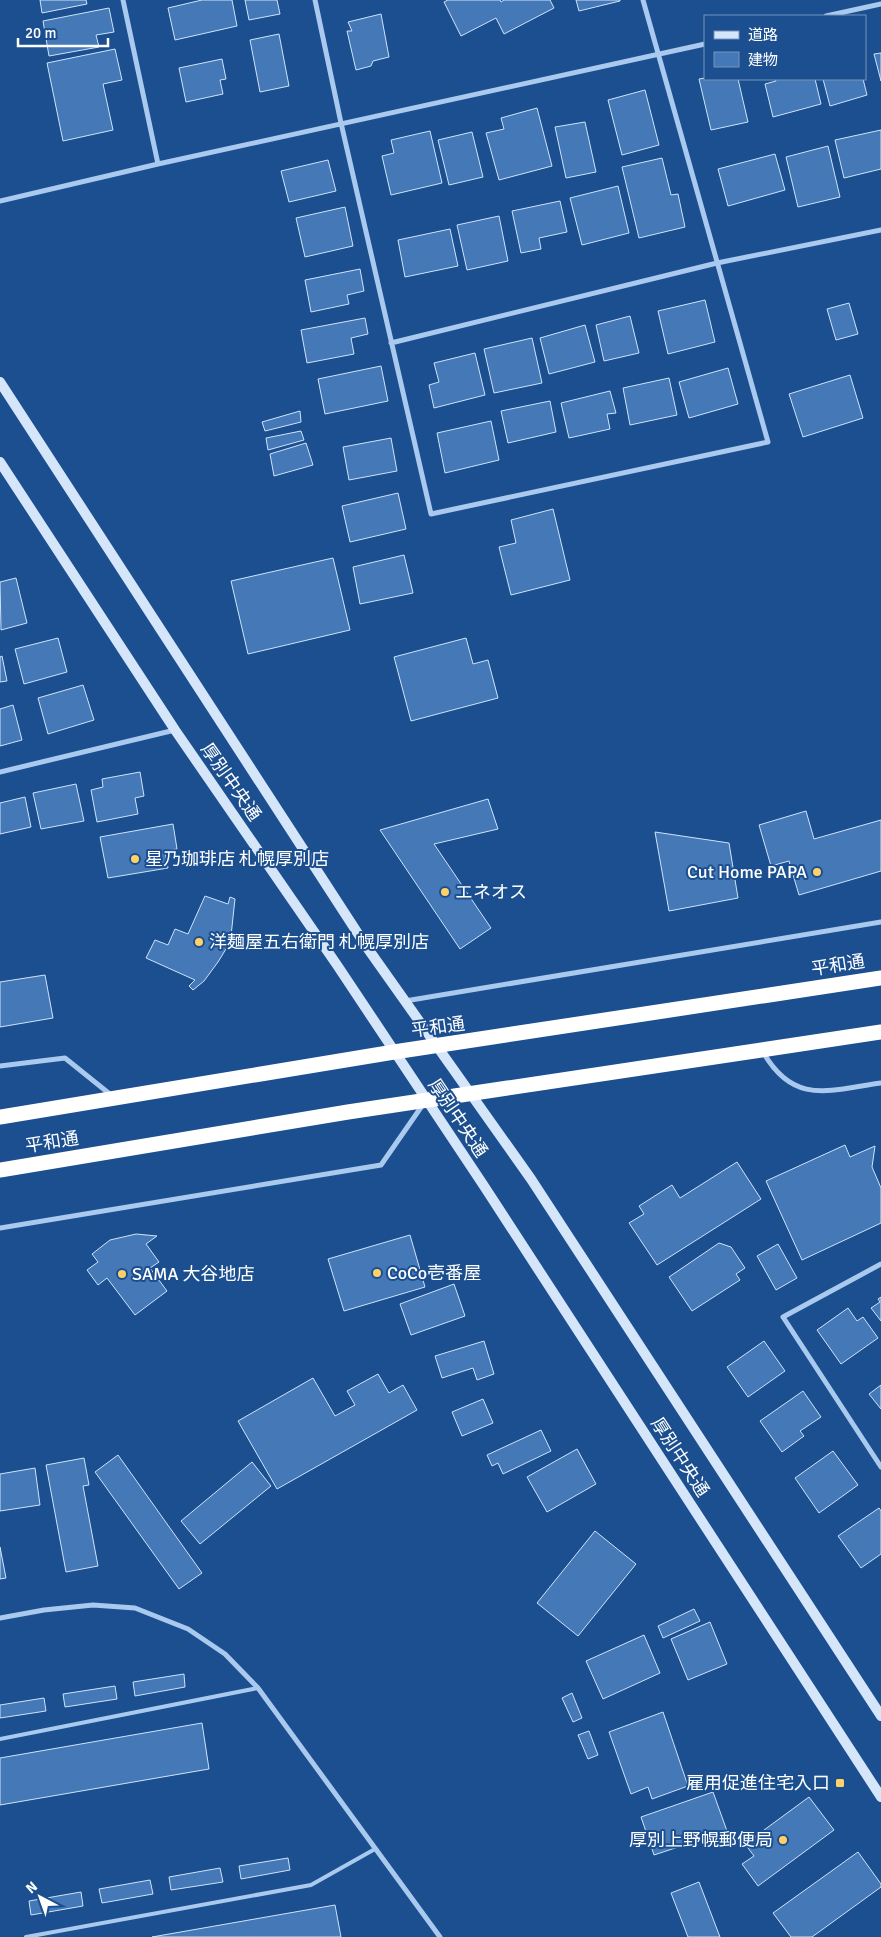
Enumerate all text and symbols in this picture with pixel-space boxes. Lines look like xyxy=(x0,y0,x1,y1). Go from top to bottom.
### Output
scale bar xyxy=(18,15,108,47)
legend xyxy=(704,15,866,80)
text: 20 m xyxy=(25,24,56,42)
text: 道路 xyxy=(748,26,778,44)
text: 建物 xyxy=(748,51,778,69)
street label: 厚別中央通 xyxy=(196,739,266,825)
place label: 星乃珈琲店 札幌厚別店 xyxy=(145,848,329,870)
marker: 星乃珈琲店 札幌厚別店 xyxy=(129,853,141,865)
place label: Cut Home PAPA xyxy=(687,861,807,883)
marker: Cut Home PAPA xyxy=(811,866,823,878)
place label: エネオス xyxy=(455,881,527,903)
marker: エネオス xyxy=(439,886,451,898)
place label: 洋麺屋五右衛門 札幌厚別店 xyxy=(209,931,429,953)
marker: 洋麺屋五右衛門 札幌厚別店 xyxy=(193,936,205,948)
street label: 平和通 xyxy=(810,950,866,980)
street label: 平和通 xyxy=(410,1012,466,1042)
street label: 厚別中央通 xyxy=(424,1075,492,1161)
street label: 平和通 xyxy=(24,1127,80,1157)
place label: CoCo壱番屋 xyxy=(387,1262,481,1284)
place label: SAMA 大谷地店 xyxy=(132,1263,255,1285)
marker: CoCo壱番屋 xyxy=(371,1267,383,1279)
marker: SAMA 大谷地店 xyxy=(116,1268,128,1280)
street label: 厚別中央通 xyxy=(646,1413,714,1501)
place label: 雇用促進住宅入口 xyxy=(686,1772,830,1794)
marker: 雇用促進住宅入口 xyxy=(834,1777,846,1789)
place label: 厚別上野幌郵便局 xyxy=(629,1829,773,1851)
marker: 厚別上野幌郵便局 xyxy=(777,1834,789,1846)
north arrow xyxy=(15,1872,65,1922)
text: N xyxy=(23,1878,41,1897)

